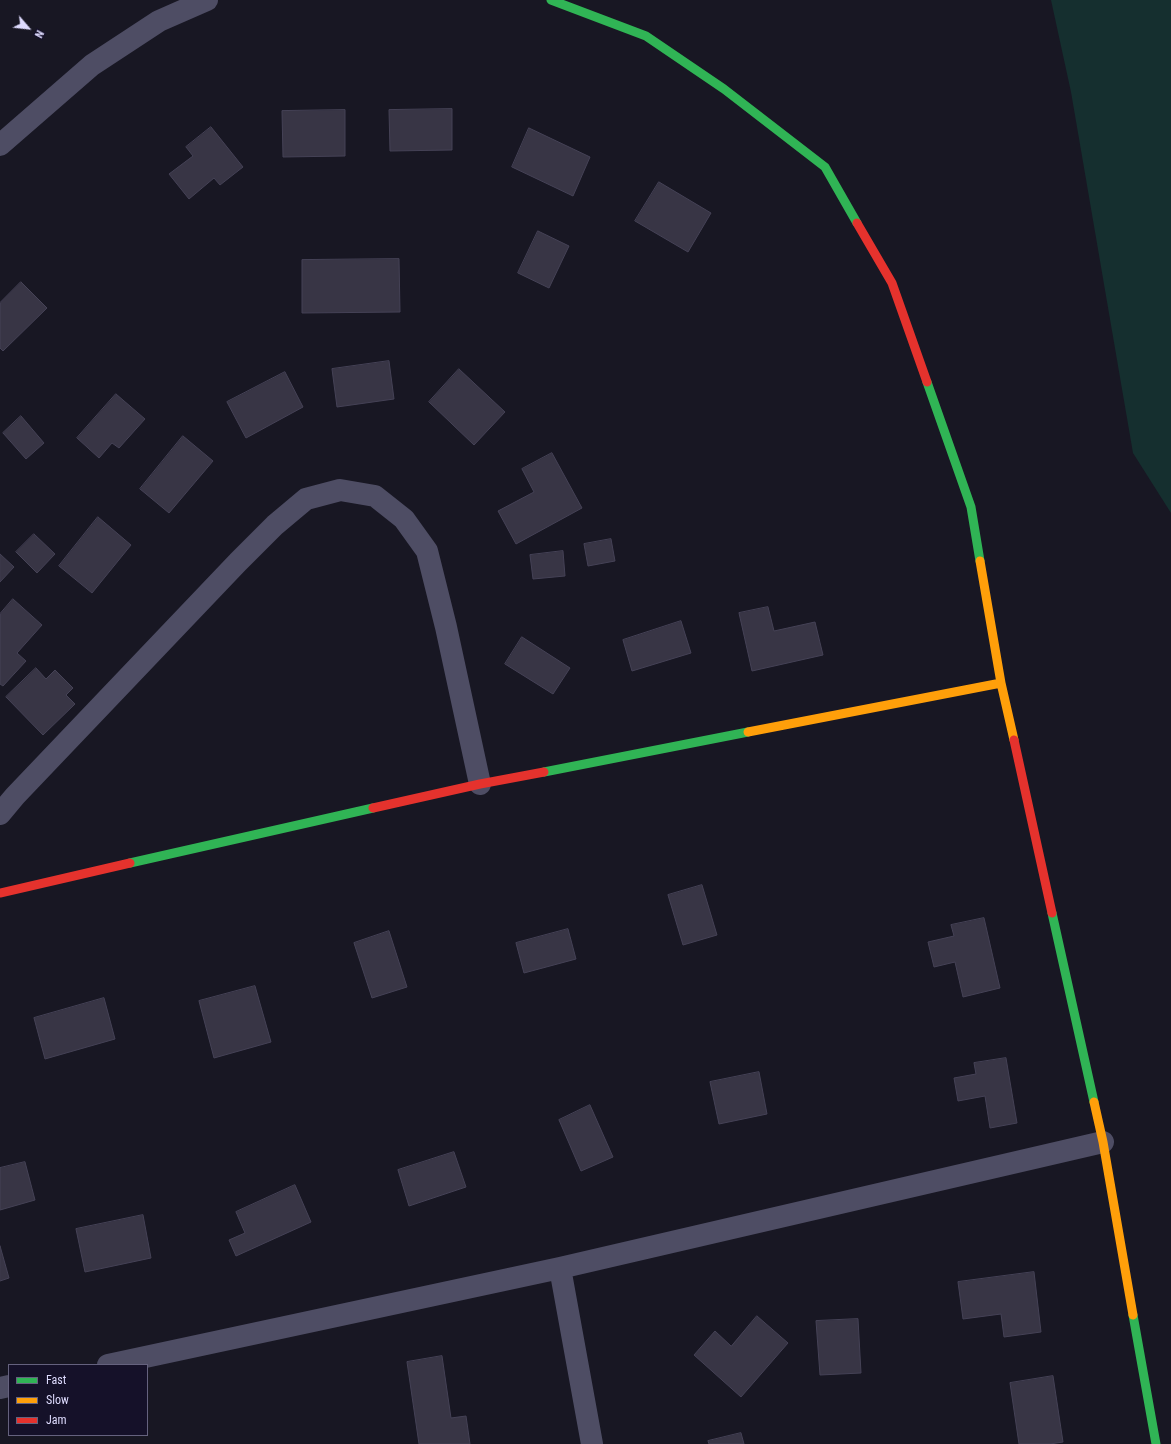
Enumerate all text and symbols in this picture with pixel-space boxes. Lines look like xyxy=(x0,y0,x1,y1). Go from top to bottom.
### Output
north arrow xyxy=(8,8,48,48)
text: N xyxy=(32,28,46,40)
legend xyxy=(8,1364,148,1436)
text: Fast xyxy=(46,1373,66,1387)
text: Slow xyxy=(46,1393,69,1407)
text: Jam xyxy=(46,1413,67,1427)

